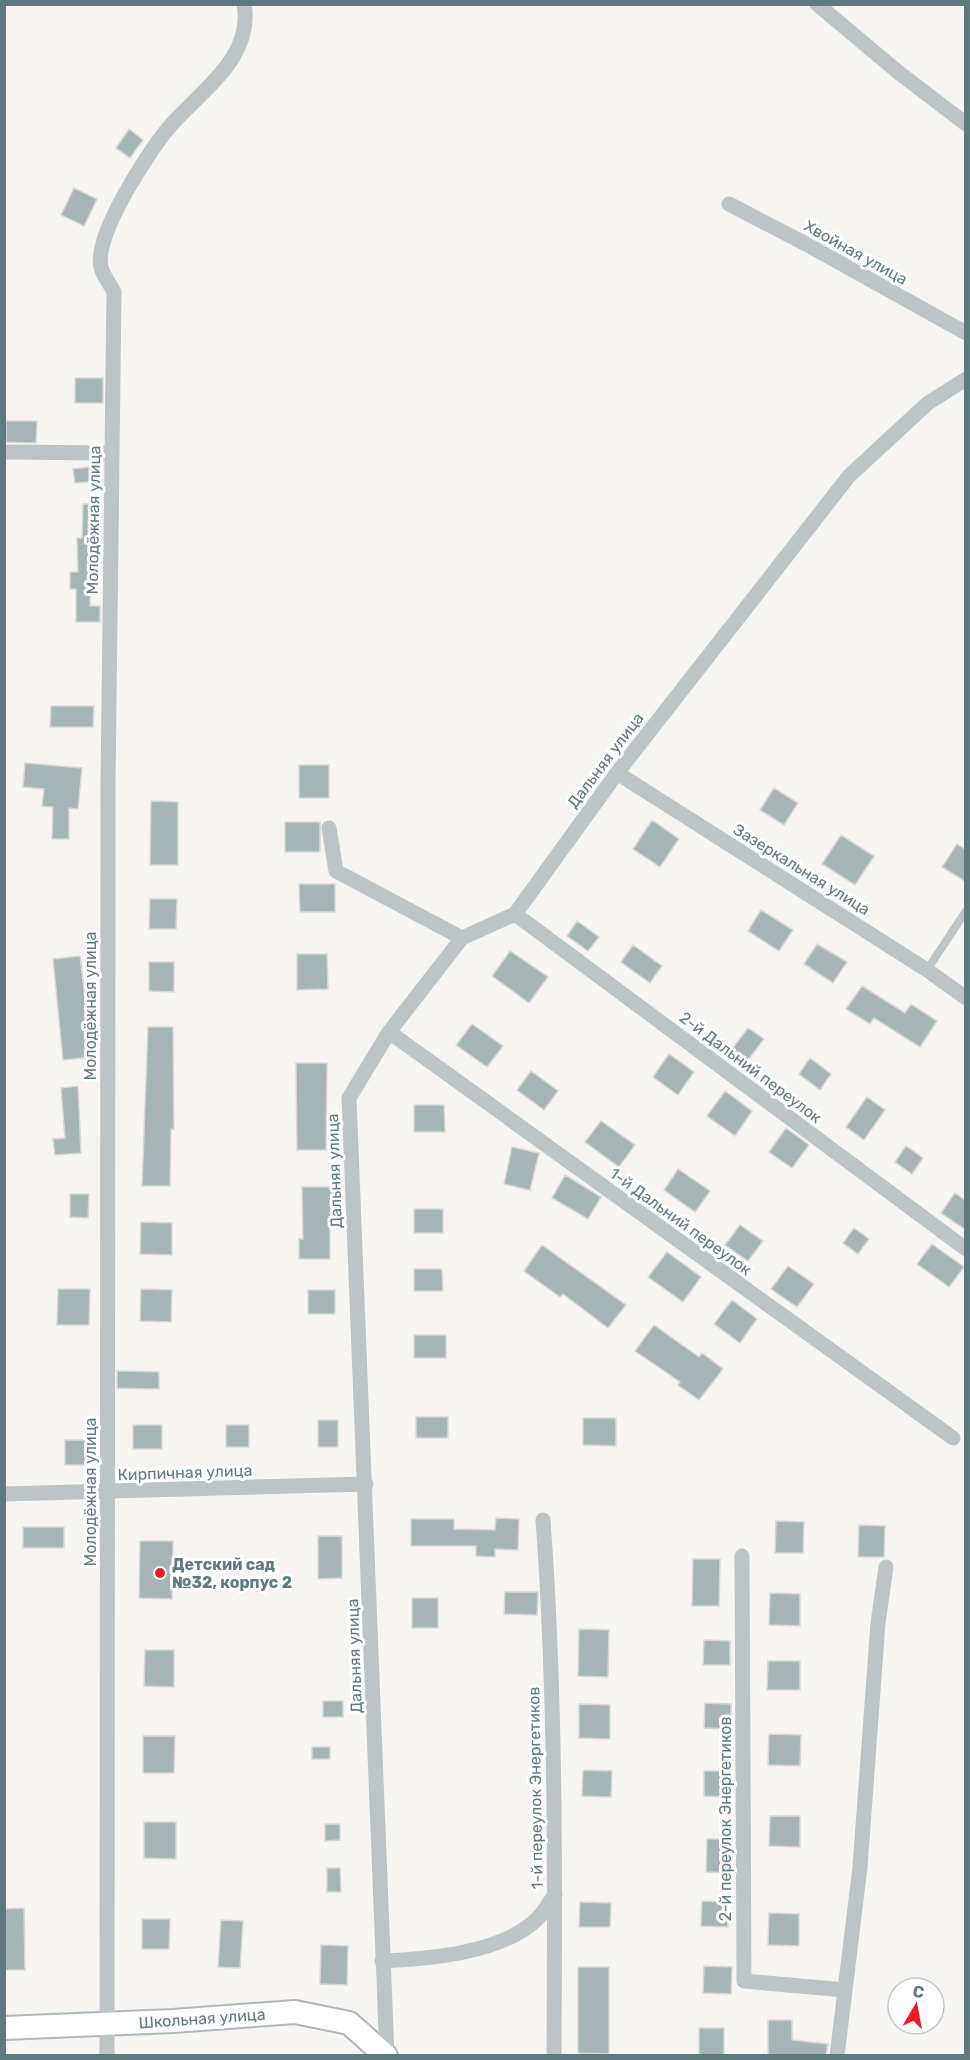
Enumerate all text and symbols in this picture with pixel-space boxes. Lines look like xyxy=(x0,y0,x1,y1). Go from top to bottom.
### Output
street label: Хвойная улица xyxy=(801,216,911,289)
street label: Молодёжная улица xyxy=(83,445,104,595)
street label: Дальняя улица xyxy=(563,709,647,812)
street label: Зазеркальная улица xyxy=(730,820,874,919)
street label: Молодёжная улица xyxy=(81,932,100,1080)
street label: 2-й Дальний переулок xyxy=(676,1008,826,1127)
street label: Дальняя улица xyxy=(323,1113,346,1229)
street label: 1-й Дальний переулок xyxy=(606,1164,756,1280)
street label: Молодёжная улица xyxy=(81,1418,100,1566)
street label: Кирпичная улица xyxy=(117,1461,253,1484)
place label: Детский сад №32, корпус 2 xyxy=(172,1555,292,1592)
marker: Детский сад №32, корпус 2 xyxy=(153,1566,167,1580)
street label: Дальняя улица xyxy=(343,1598,366,1714)
street label: 1-й переулок Энергетиков xyxy=(524,1687,547,1889)
street label: 2-й переулок Энергетиков xyxy=(716,1717,735,1921)
north arrow xyxy=(886,1976,946,2036)
text: С xyxy=(911,1981,926,2002)
street label: Школьная улица xyxy=(138,2005,266,2032)

